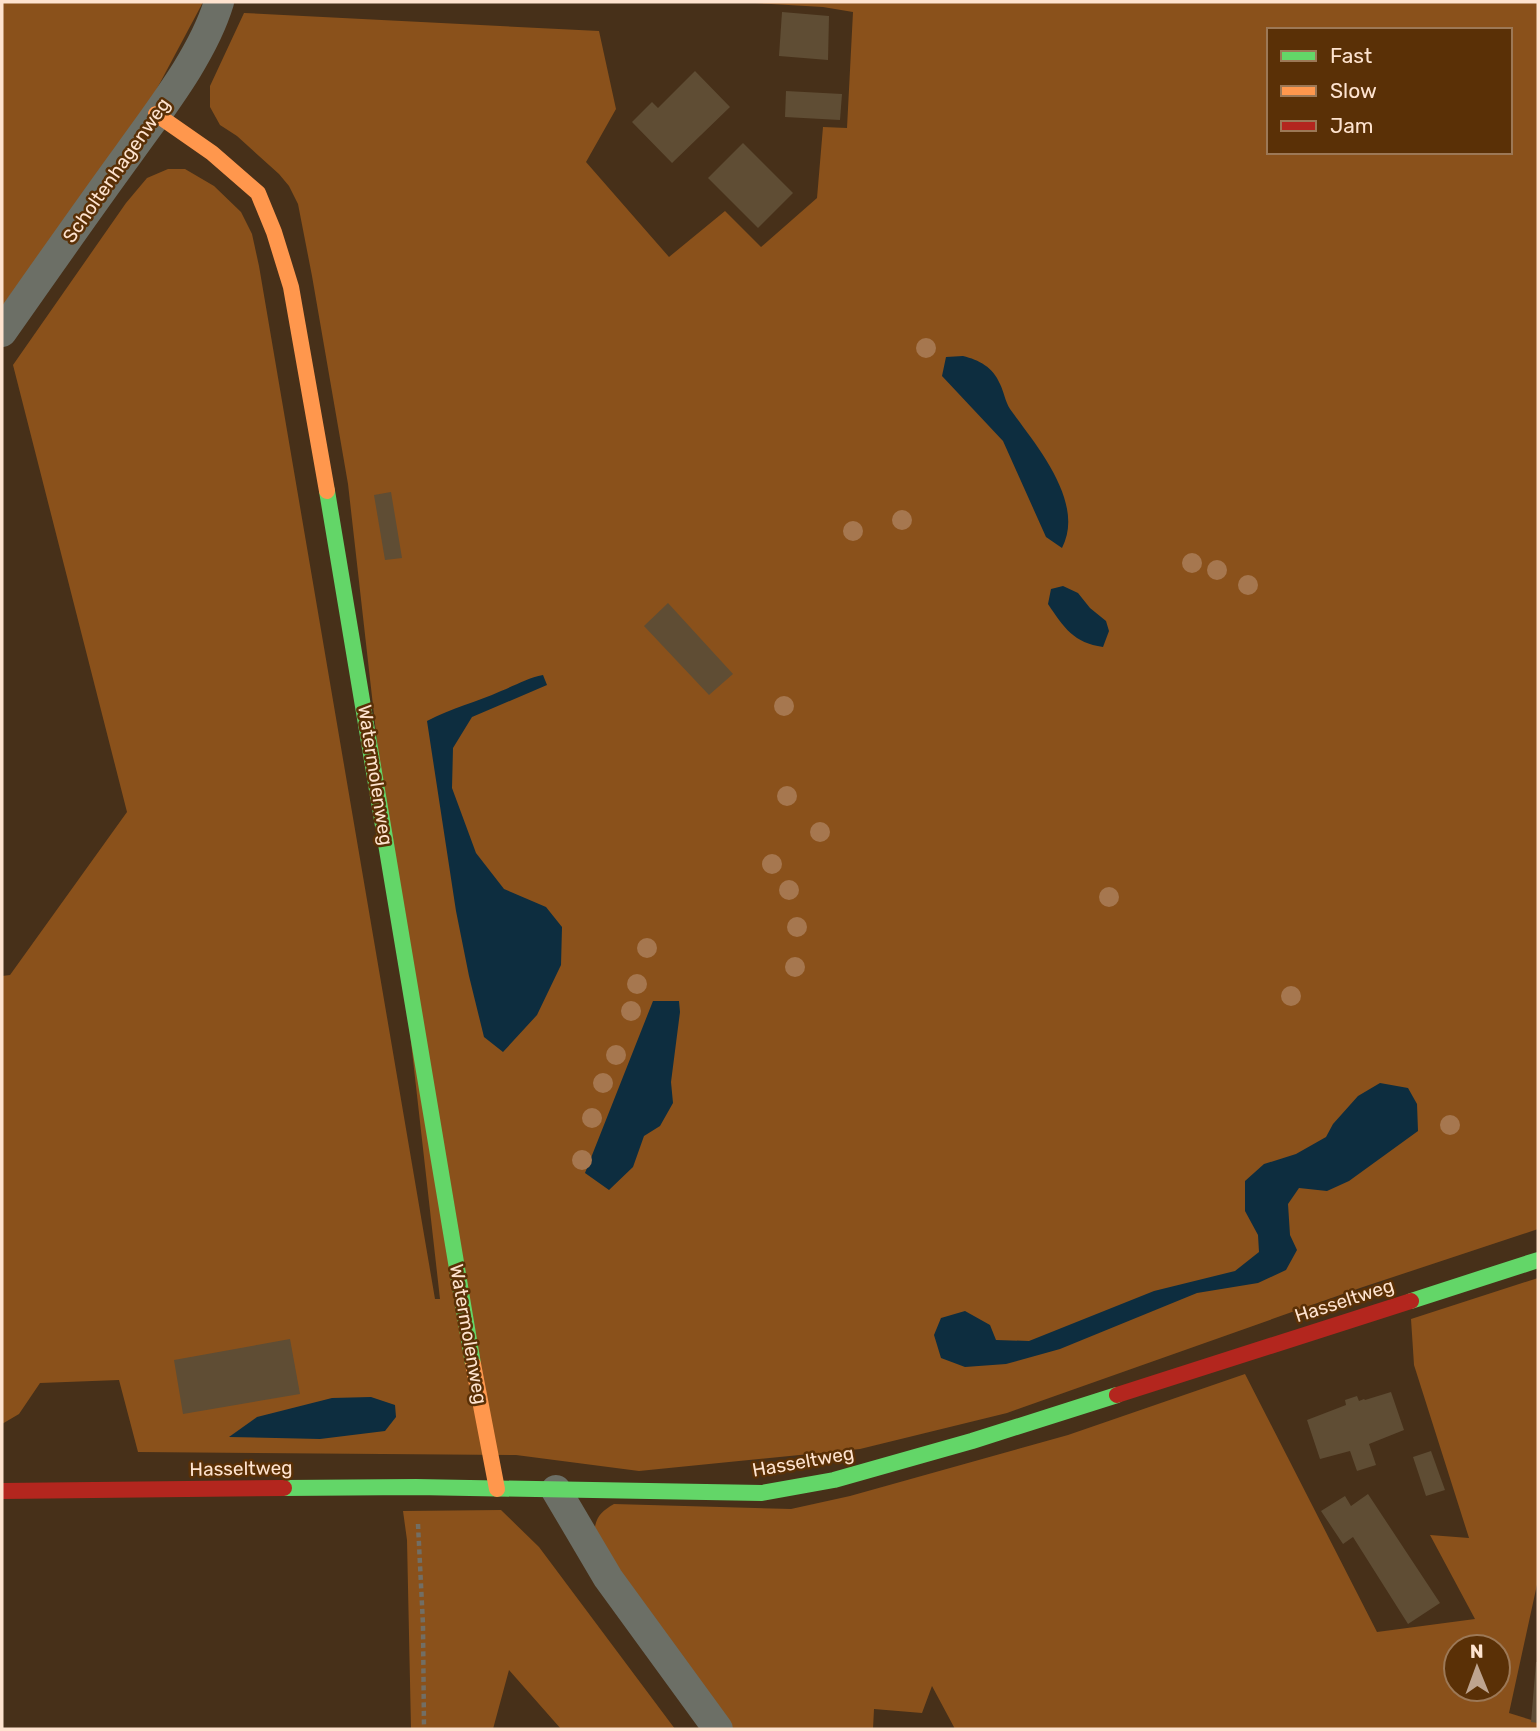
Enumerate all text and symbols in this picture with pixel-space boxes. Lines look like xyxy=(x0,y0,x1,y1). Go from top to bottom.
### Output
legend xyxy=(1267,28,1512,154)
text: Fast xyxy=(1330,43,1372,68)
text: Slow xyxy=(1330,78,1377,103)
street label: Scholtenhagenweg xyxy=(58,93,175,247)
text: Jam xyxy=(1330,113,1374,138)
street label: Watermolenweg xyxy=(353,703,398,847)
street label: Watermolenweg xyxy=(445,1262,492,1406)
street label: Hasseltweg xyxy=(1292,1274,1397,1327)
street label: Hasseltweg xyxy=(750,1441,856,1482)
street label: Hasseltweg xyxy=(189,1456,293,1481)
north arrow xyxy=(1442,1633,1512,1703)
text: N xyxy=(1470,1640,1484,1663)

